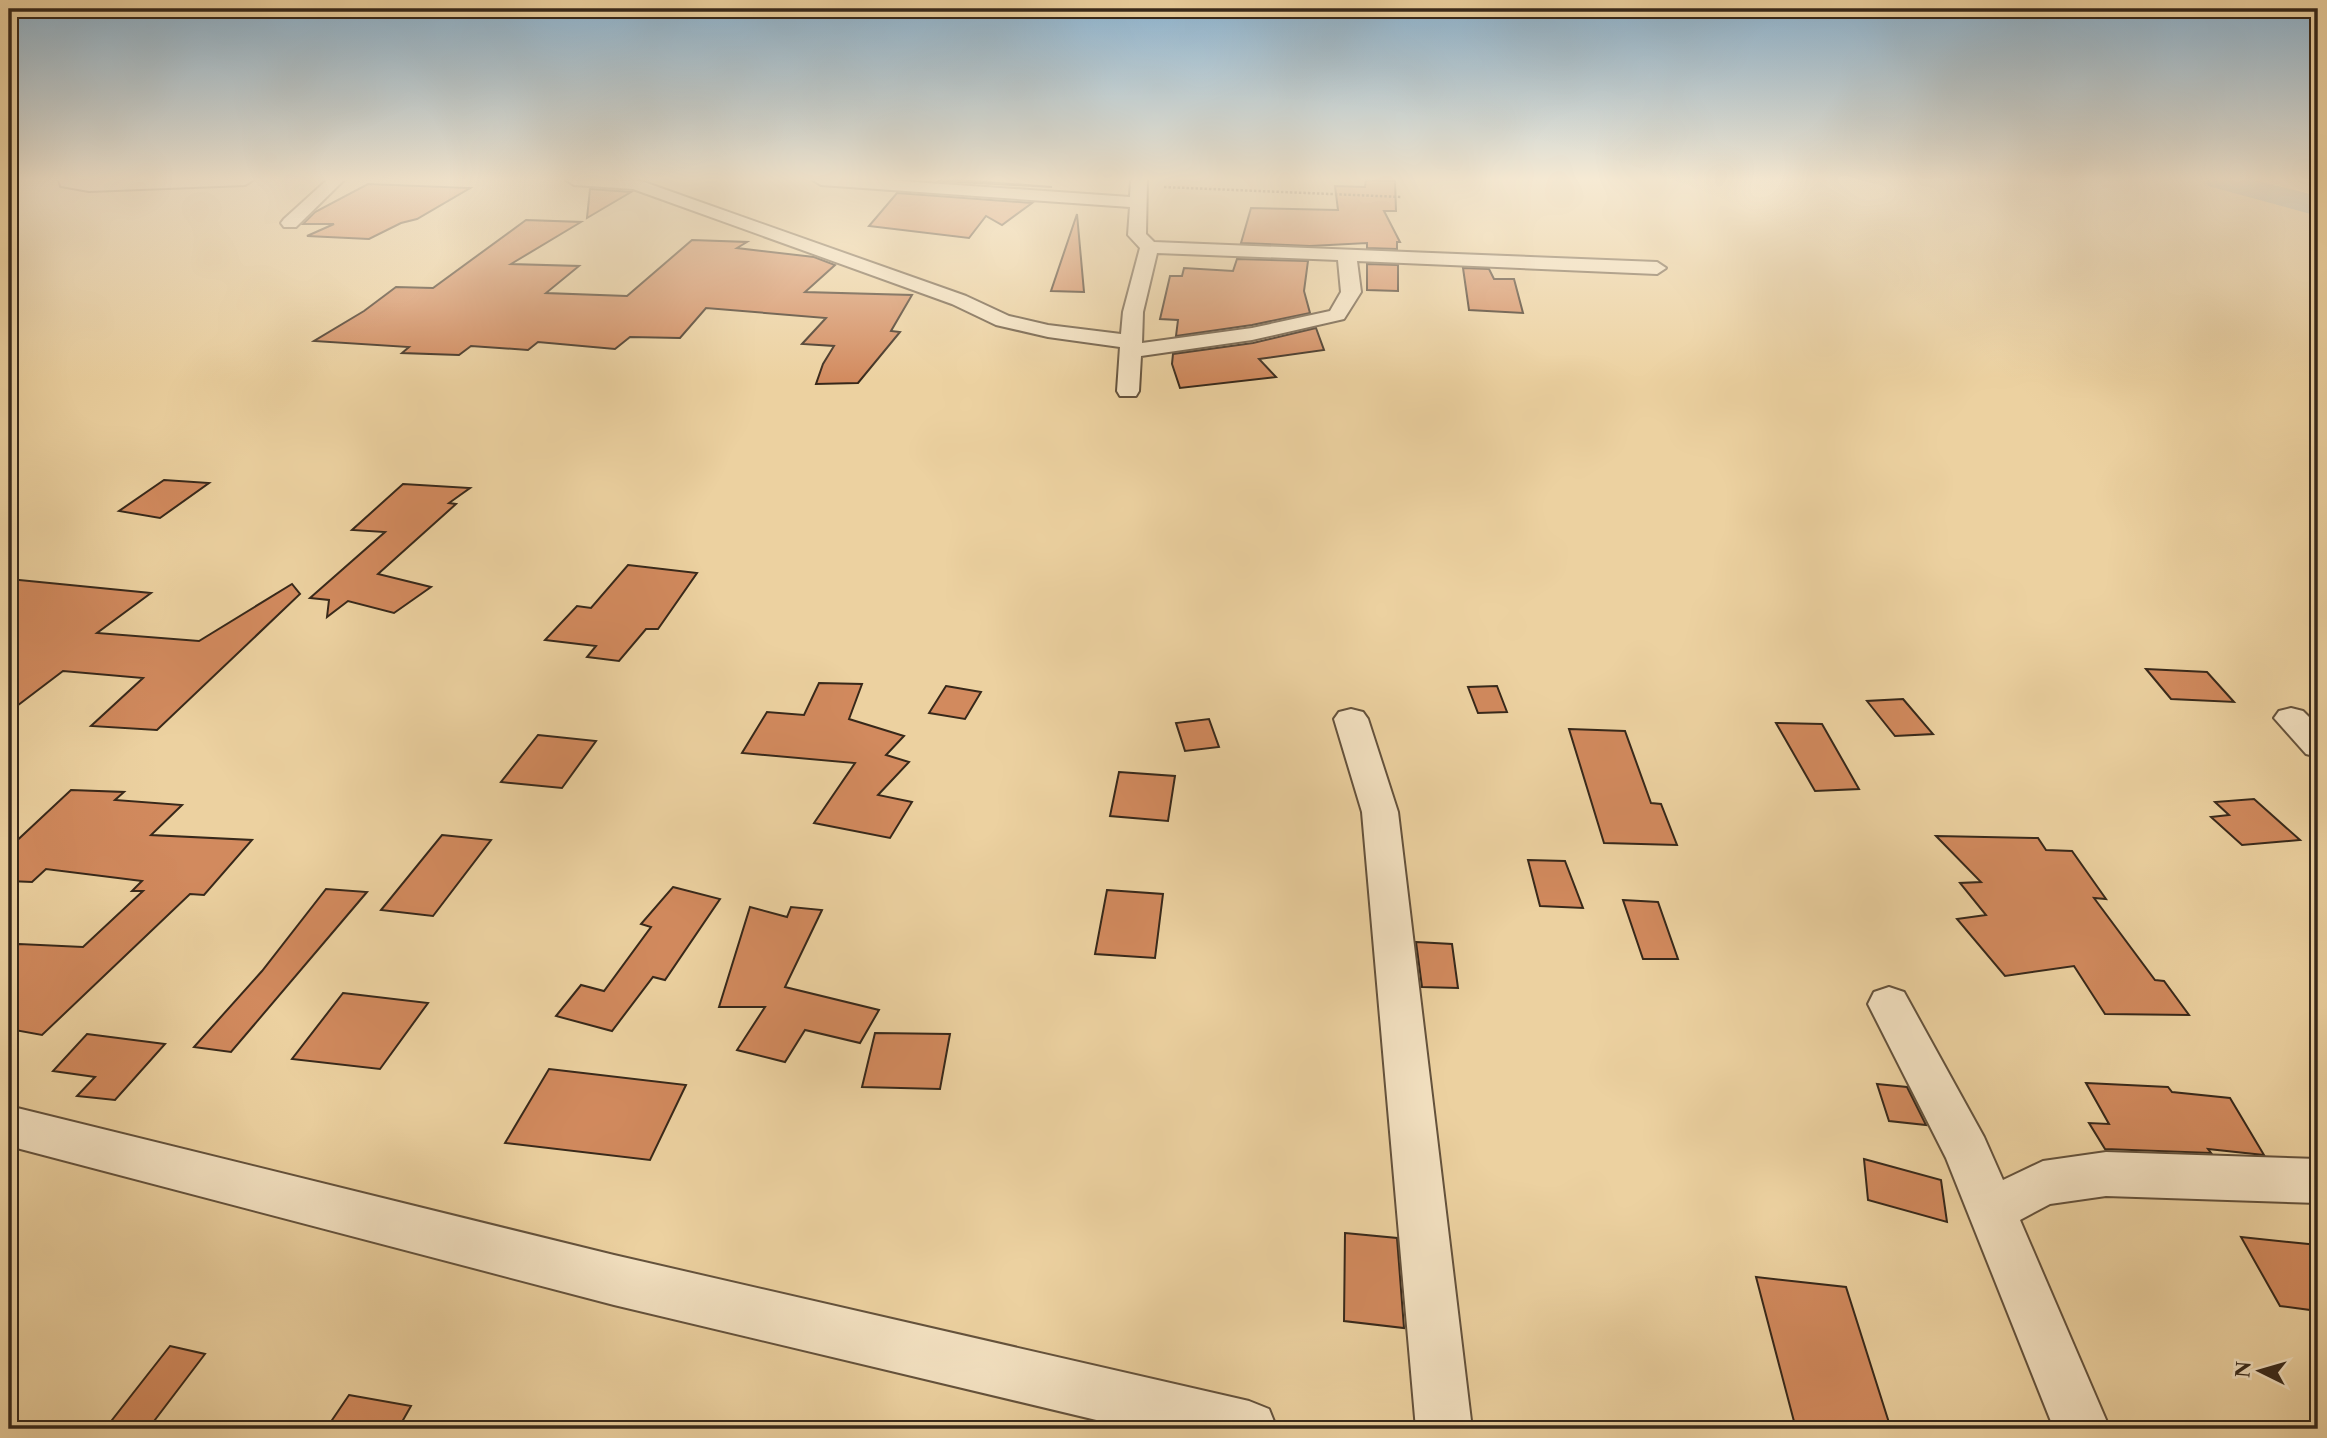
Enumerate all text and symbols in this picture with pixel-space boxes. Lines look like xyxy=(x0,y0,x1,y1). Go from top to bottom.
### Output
north arrow xyxy=(2226,1336,2296,1406)
text: N xyxy=(2231,1360,2256,1379)

